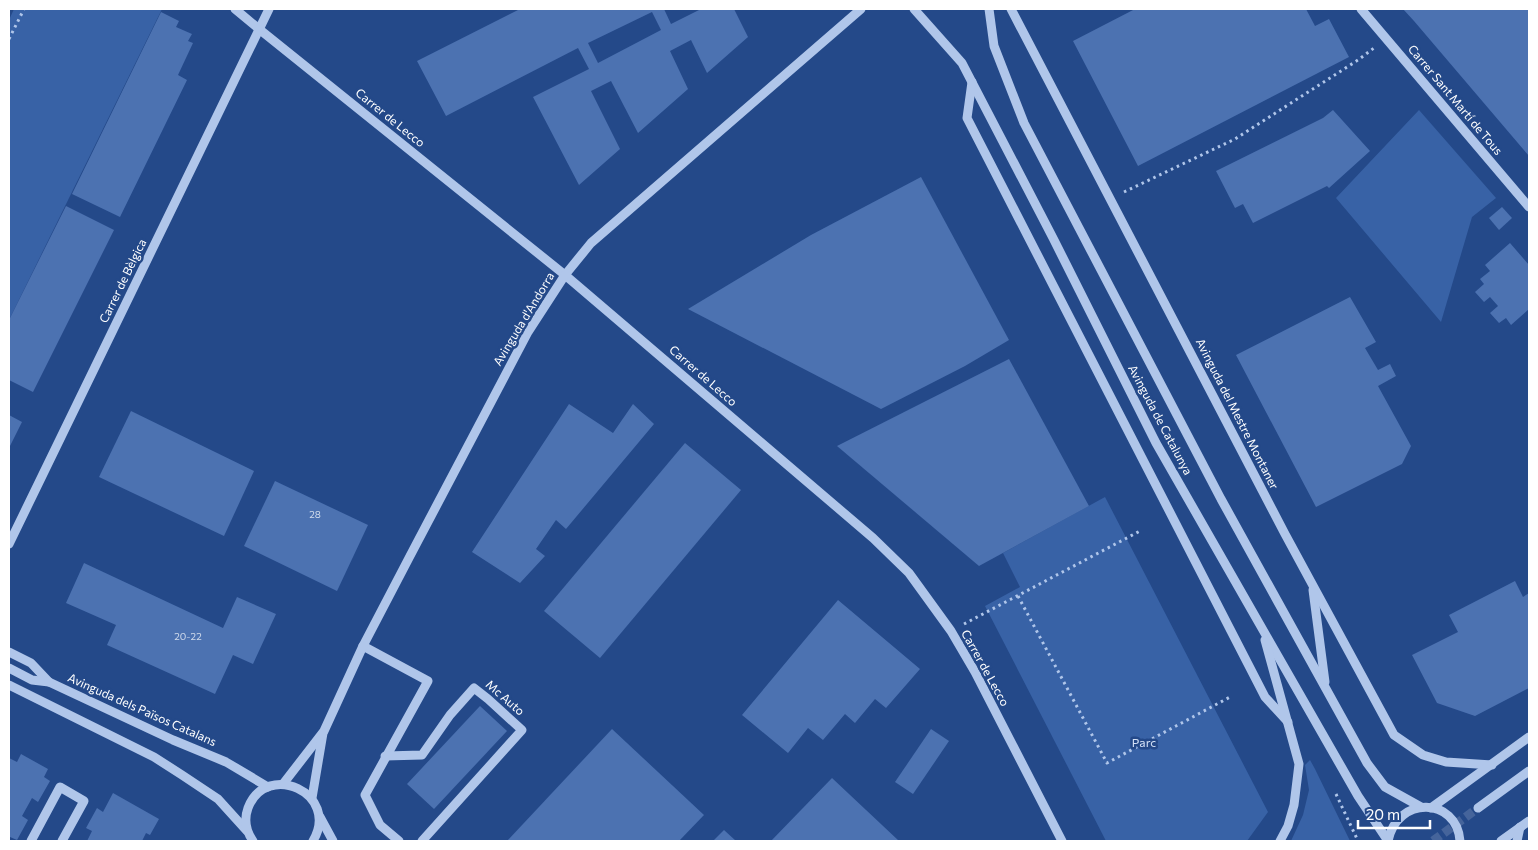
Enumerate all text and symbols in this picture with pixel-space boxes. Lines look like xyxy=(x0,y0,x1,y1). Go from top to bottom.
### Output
street label: Carrer Sant Martí de Tous xyxy=(1406,42,1506,157)
street label: Carrer de Lecco xyxy=(353,85,428,149)
street label: Carrer de Bèlgica xyxy=(96,236,149,325)
street label: Avinguda d'Andorra xyxy=(490,269,557,368)
street label: Avinguda del Mestre Montaner xyxy=(1194,336,1282,491)
street label: Carrer de Lecco xyxy=(667,342,740,408)
street label: Avinguda de Catalunya xyxy=(1126,362,1196,477)
house number: 28 xyxy=(309,508,321,520)
street label: Carrer de Lecco xyxy=(959,627,1013,708)
house number: 20-22 xyxy=(174,630,202,642)
street label: Avinguda dels Països Catalans xyxy=(66,670,219,748)
street label: Mc Auto xyxy=(483,677,528,718)
park label: Parc xyxy=(1132,735,1156,749)
scale bar xyxy=(1358,798,1430,830)
text: 20 m xyxy=(1366,805,1400,823)

